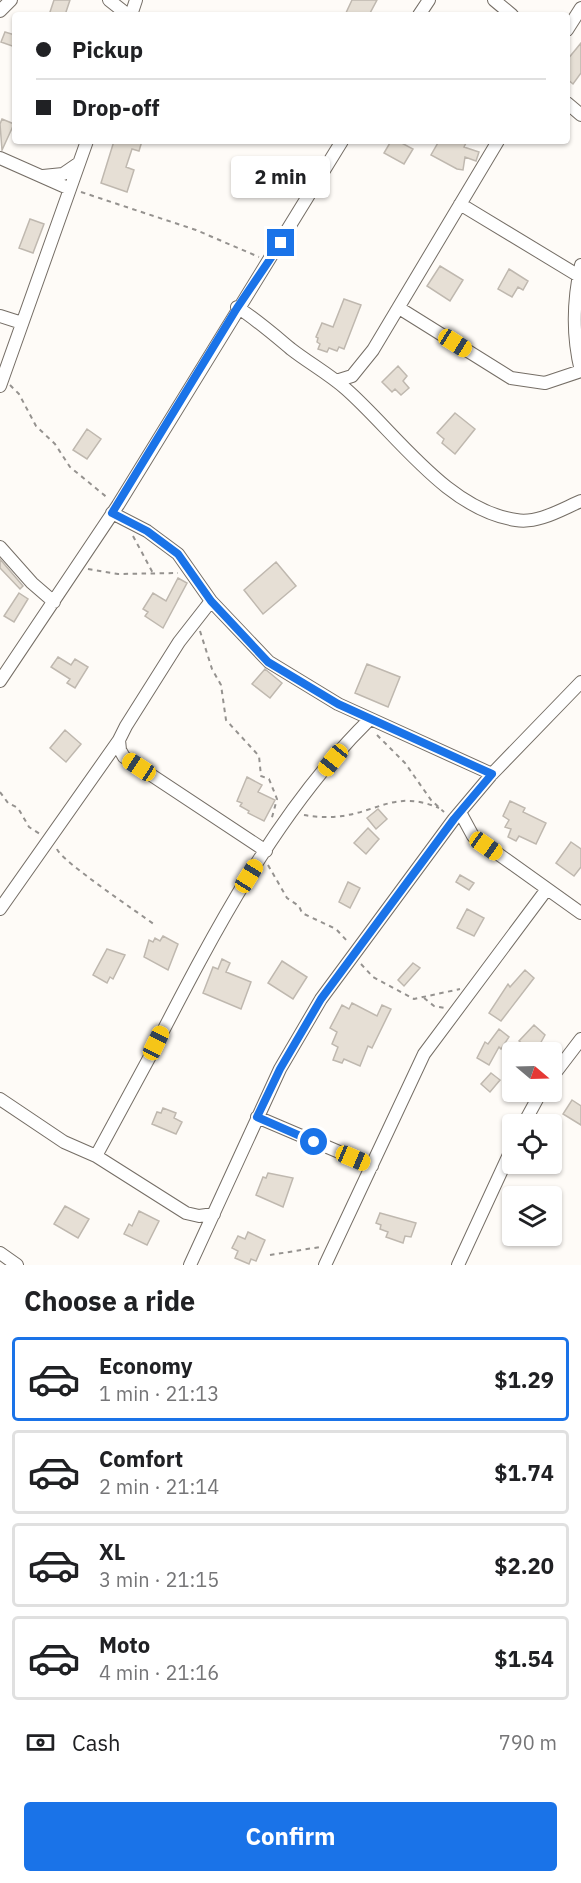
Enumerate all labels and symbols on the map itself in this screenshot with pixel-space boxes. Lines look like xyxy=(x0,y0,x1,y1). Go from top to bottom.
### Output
callout: 2 min xyxy=(232,156,330,198)
route end xyxy=(267,229,294,256)
car xyxy=(435,326,475,360)
car xyxy=(315,740,351,780)
car xyxy=(119,750,159,784)
car xyxy=(466,828,506,864)
car xyxy=(232,856,266,896)
car xyxy=(140,1023,172,1063)
north arrow xyxy=(502,1042,562,1102)
route start xyxy=(300,1128,327,1155)
car xyxy=(333,1143,373,1173)

